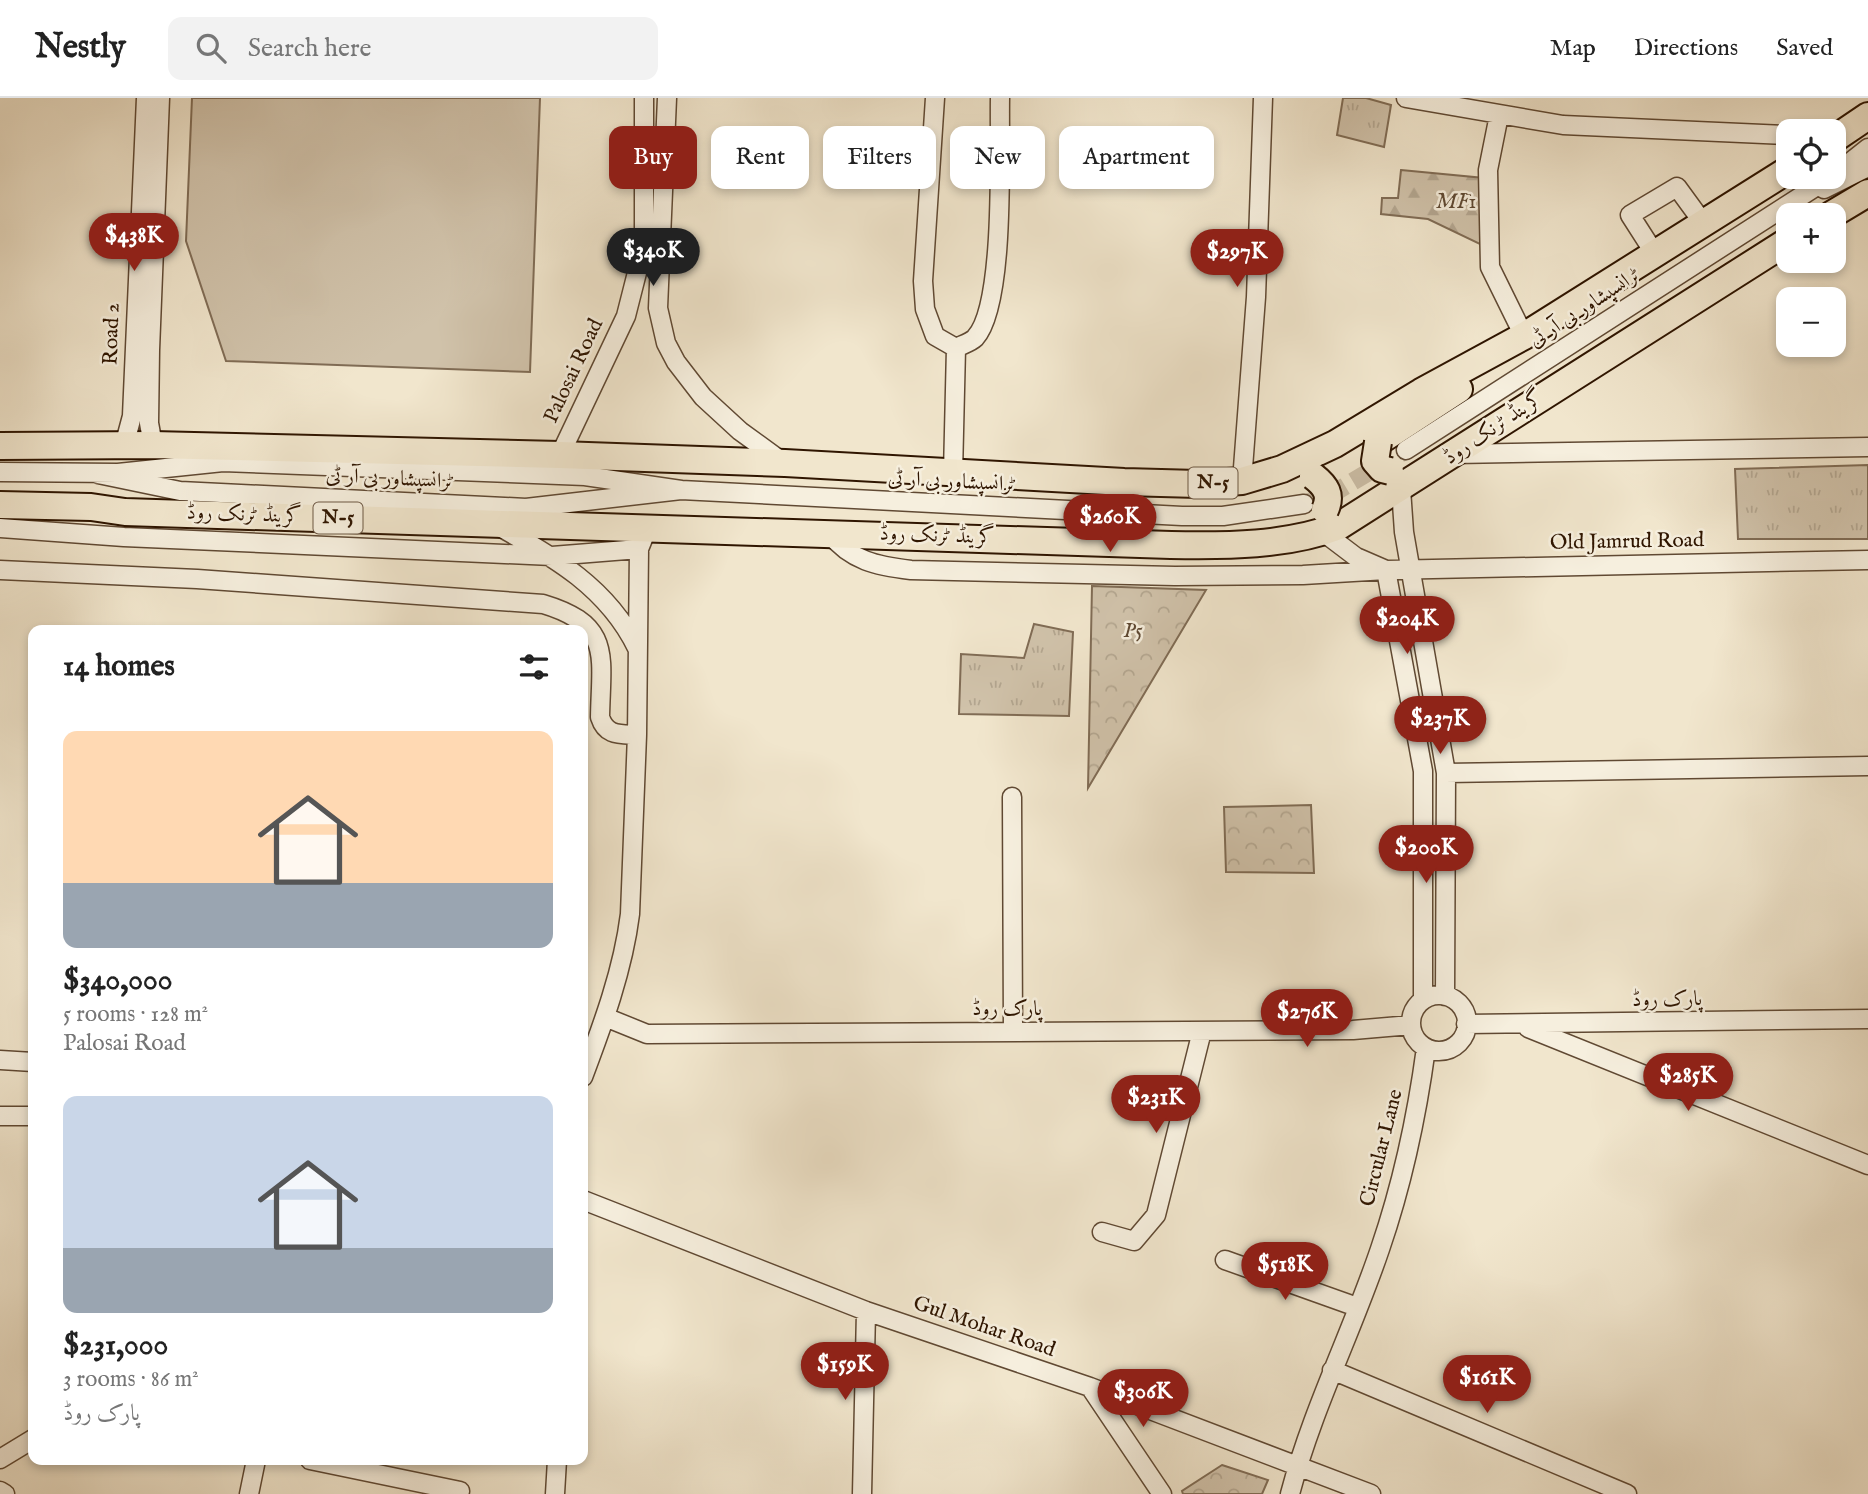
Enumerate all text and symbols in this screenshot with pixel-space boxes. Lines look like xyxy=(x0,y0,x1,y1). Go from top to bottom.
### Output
search box xyxy=(168,17,658,80)
text: Nestly xyxy=(35,27,126,69)
icon: search xyxy=(192,29,230,67)
text: Search here xyxy=(248,32,372,65)
text: Map xyxy=(1550,33,1596,64)
text: Directions xyxy=(1634,33,1738,64)
text: Saved xyxy=(1776,33,1833,64)
map controls xyxy=(1776,119,1846,357)
button: locate xyxy=(1776,119,1846,189)
chip: Buy xyxy=(609,126,697,189)
chip: Rent xyxy=(711,126,809,189)
chip: Filters xyxy=(823,126,936,189)
chip: New xyxy=(950,126,1045,189)
chip: Apartment xyxy=(1059,126,1214,189)
park label: MF1 xyxy=(1436,189,1476,216)
button: + xyxy=(1776,203,1846,273)
pin: $438K xyxy=(85,214,183,273)
text: $438K xyxy=(105,221,163,250)
pin: $340K xyxy=(604,228,702,288)
pin: $297K xyxy=(1188,230,1286,289)
text: $340K xyxy=(623,236,683,265)
text: $297K xyxy=(1207,237,1267,266)
street label: ٹرانسپشاور بی آر ٹی xyxy=(1523,261,1646,354)
button: − xyxy=(1776,287,1846,357)
street label: Road 2 xyxy=(97,302,127,365)
street label: Palosai Road xyxy=(538,314,610,428)
street label: گرینڈ ٹرنک روڈ xyxy=(1438,383,1549,471)
street label: ٹرانسپشاور بی آر ٹی xyxy=(325,461,455,496)
street label: ٹرانسپشاور بی آر ٹی xyxy=(887,464,1017,499)
road number: N-5 xyxy=(1188,468,1238,498)
pin: $260K xyxy=(1061,494,1159,554)
street label: گرینڈ ٹرنک روڈ xyxy=(186,498,302,531)
road number: N-5 xyxy=(314,502,362,534)
text: $260K xyxy=(1079,502,1141,531)
street label: گرینڈ ٹرنک روڈ xyxy=(879,519,995,552)
street label: Old Jamrud Road xyxy=(1550,527,1705,557)
pin: $204K xyxy=(1358,596,1456,656)
text: $204K xyxy=(1376,604,1438,633)
park label: P5 xyxy=(1123,618,1143,645)
text: 14 homes xyxy=(63,648,175,686)
icon: filters xyxy=(515,648,553,686)
pin: $237K xyxy=(1391,696,1489,756)
text: $237K xyxy=(1410,704,1470,733)
icon: home xyxy=(245,777,371,903)
pin: $200K xyxy=(1377,826,1475,885)
text: $200K xyxy=(1395,833,1457,862)
text: $340,000 xyxy=(63,962,172,1000)
street label: پارک روڈ xyxy=(1632,986,1703,1014)
pin: $276K xyxy=(1258,990,1356,1049)
street label: پارک روڈ xyxy=(972,996,1043,1023)
text: $276K xyxy=(1277,997,1337,1026)
text: 5 rooms · 128 m² xyxy=(63,1000,208,1029)
text: Palosai Road xyxy=(63,1029,186,1058)
pin: $285K xyxy=(1639,1054,1737,1113)
text: $285K xyxy=(1659,1061,1717,1090)
pin: $231K xyxy=(1107,1076,1205,1135)
text: $231K xyxy=(1127,1083,1185,1112)
street label: Circular Lane xyxy=(1354,1086,1410,1210)
icon: home xyxy=(245,1142,371,1268)
pin: $518K xyxy=(1236,1242,1334,1302)
text: $518K xyxy=(1257,1250,1313,1279)
street label: Gul Mohar Road xyxy=(909,1290,1059,1364)
text: $231,000 xyxy=(63,1327,168,1365)
pin: $159K xyxy=(796,1342,894,1402)
text: $159K xyxy=(817,1350,873,1379)
pin: $161K xyxy=(1438,1356,1536,1415)
text: $161K xyxy=(1459,1363,1515,1392)
text: 3 rooms · 86 m² xyxy=(63,1365,199,1394)
pin: $306K xyxy=(1094,1370,1192,1429)
text: $306K xyxy=(1114,1377,1172,1406)
text: پارک روڈ xyxy=(63,1399,140,1428)

